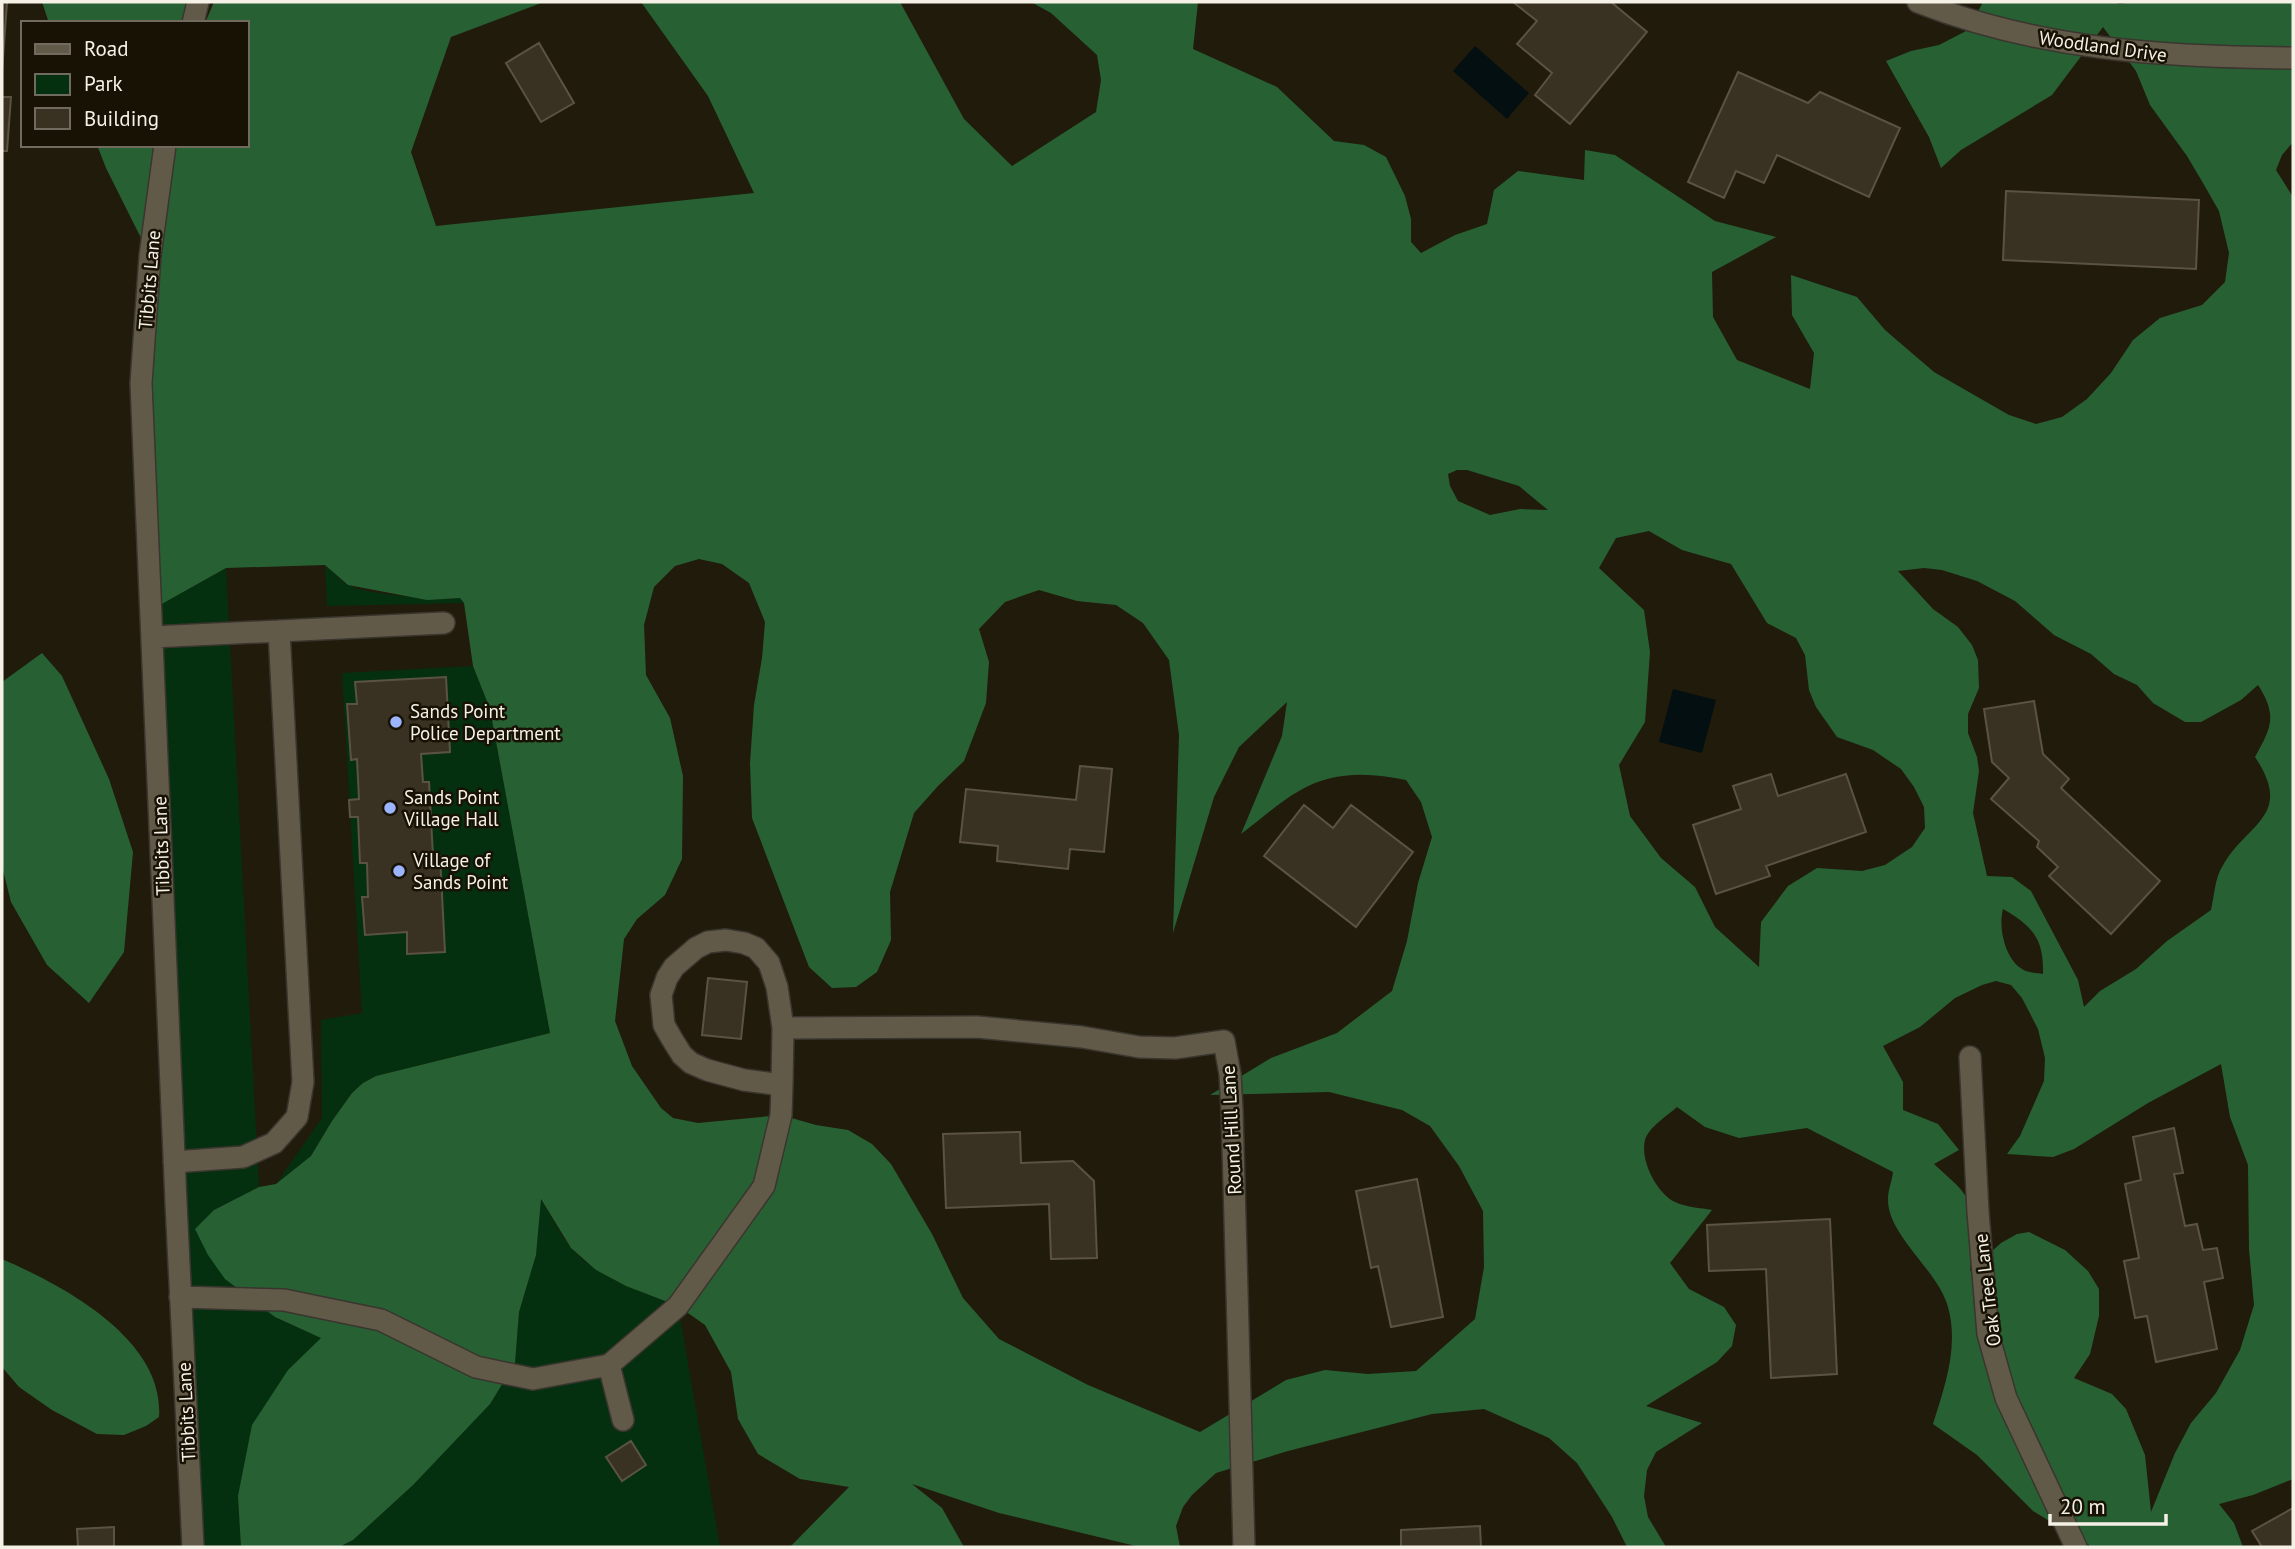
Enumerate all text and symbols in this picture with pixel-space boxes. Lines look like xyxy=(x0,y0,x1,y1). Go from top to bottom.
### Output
legend xyxy=(21,21,248,147)
street label: Woodland Drive xyxy=(2038,25,2168,67)
text: Road xyxy=(84,35,128,62)
text: Park xyxy=(84,70,123,97)
text: Building xyxy=(84,105,159,132)
street label: Tibbits Lane xyxy=(133,229,165,331)
place label: Sands Point Police Department xyxy=(410,699,561,745)
marker: Sands Point Police Department xyxy=(388,714,404,730)
place label: Sands Point Village Hall xyxy=(403,785,500,831)
street label: Tibbits Lane xyxy=(147,796,175,896)
marker: Sands Point Village Hall xyxy=(382,800,398,816)
place label: Village of Sands Point xyxy=(412,848,509,894)
marker: Village of Sands Point xyxy=(391,863,407,879)
street label: Round Hill Lane xyxy=(1216,1065,1246,1195)
street label: Oak Tree Lane xyxy=(1968,1232,2006,1348)
street label: Tibbits Lane xyxy=(171,1362,201,1462)
scale bar xyxy=(2050,1482,2166,1526)
text: 20 m xyxy=(2060,1493,2106,1520)

